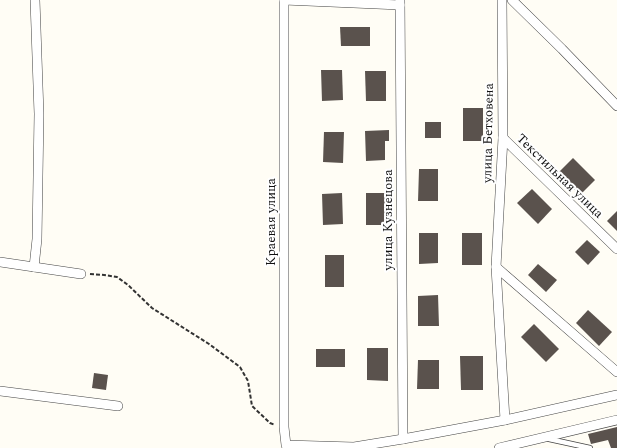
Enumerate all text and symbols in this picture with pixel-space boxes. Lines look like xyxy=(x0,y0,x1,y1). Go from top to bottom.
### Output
street label: улица Бетховена xyxy=(477,82,499,184)
street label: Текстильная улица xyxy=(512,129,609,223)
street label: улица Кузнецова xyxy=(378,169,398,272)
street label: Краевая улица xyxy=(261,177,281,266)

